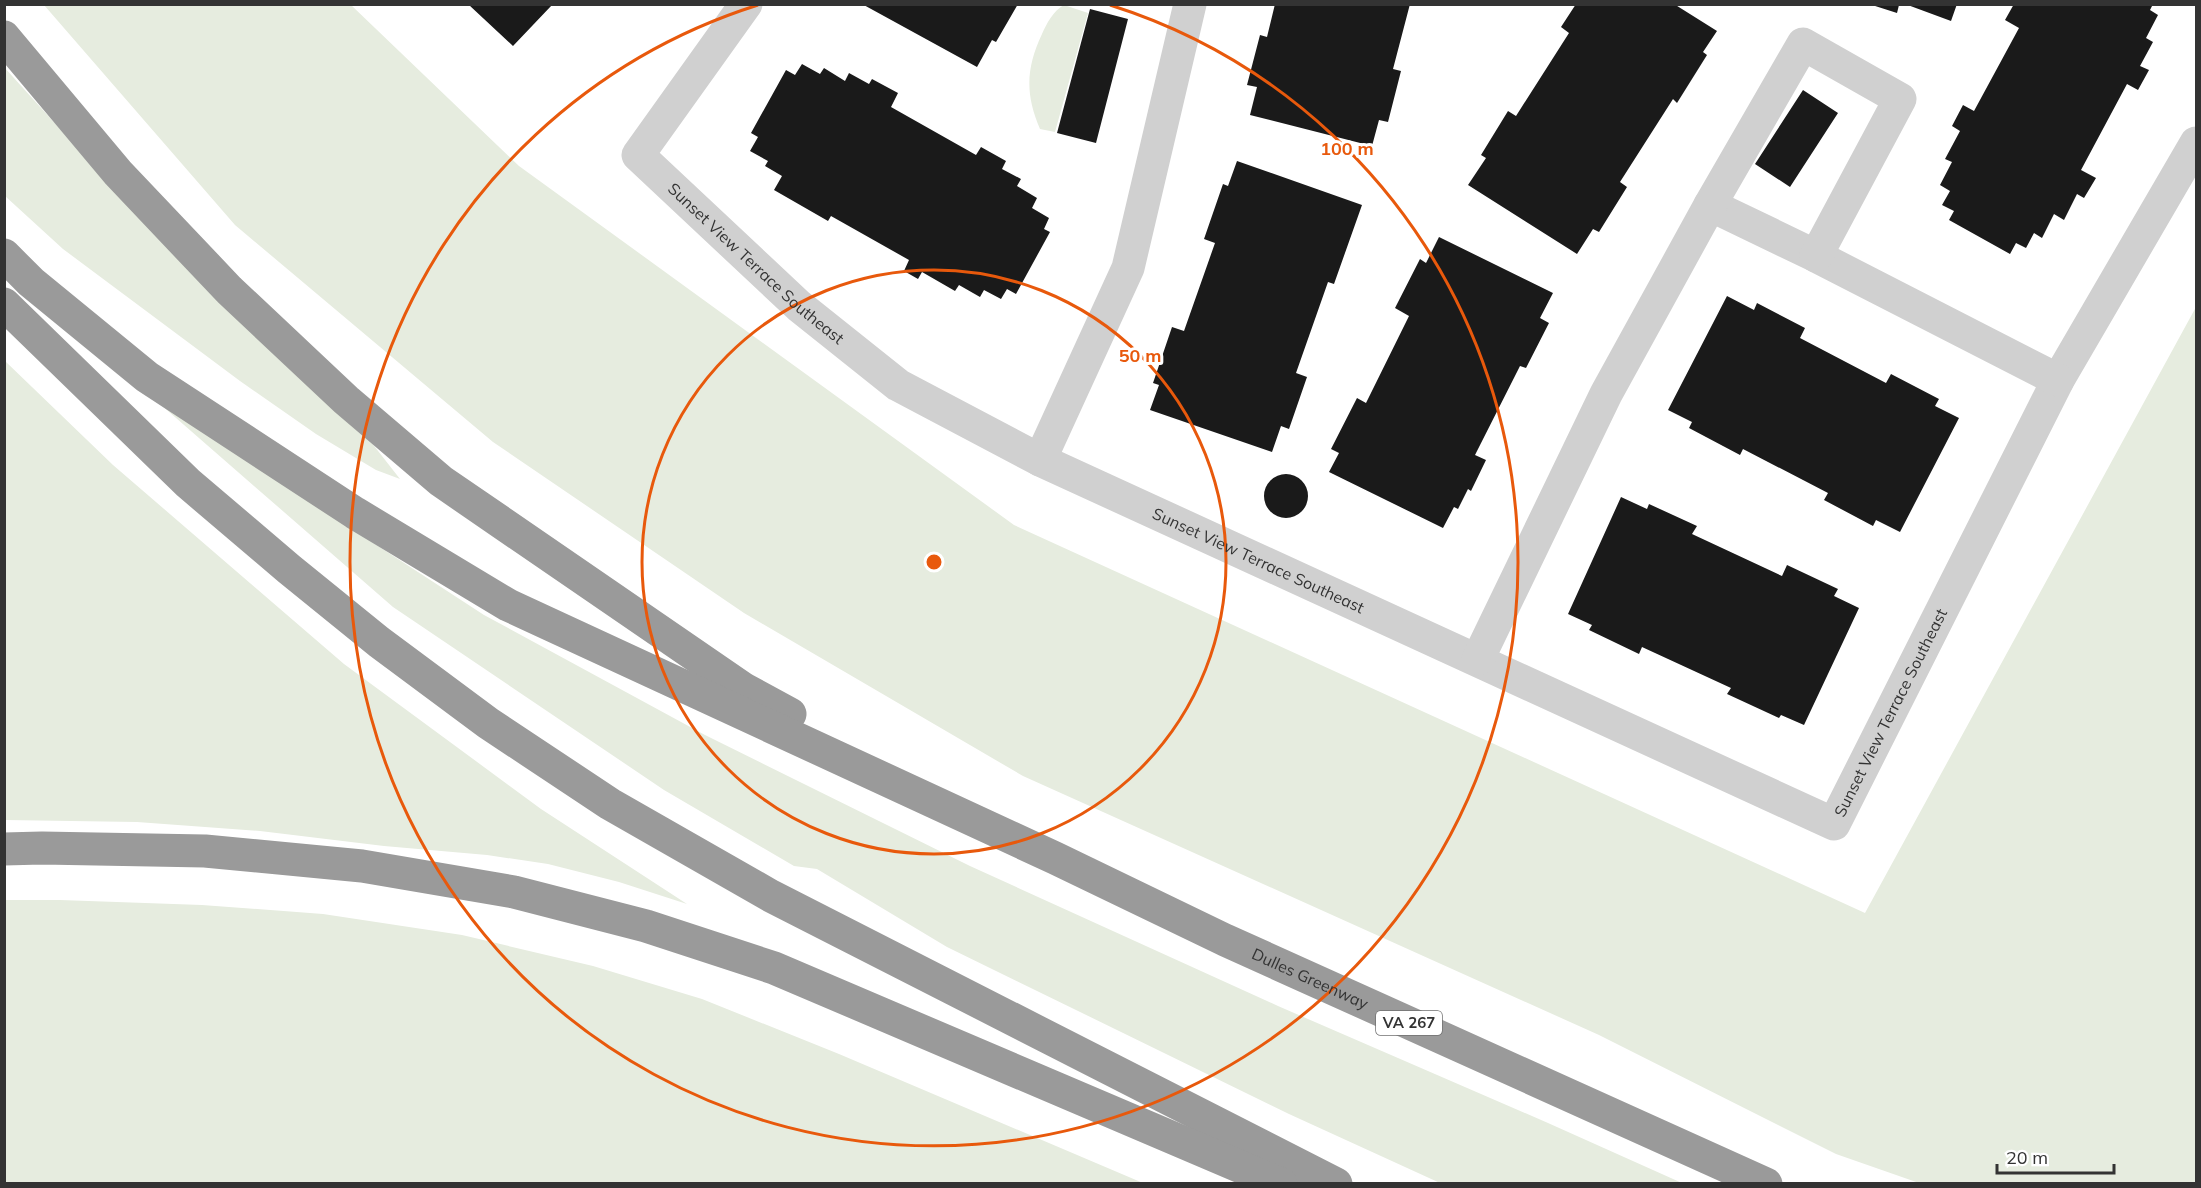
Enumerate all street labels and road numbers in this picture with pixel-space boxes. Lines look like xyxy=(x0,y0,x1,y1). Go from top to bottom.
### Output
street label: Sunset View Terrace Southeast xyxy=(664,178,849,348)
street label: Sunset View Terrace Southeast xyxy=(1149,503,1368,618)
street label: Sunset View Terrace Southeast xyxy=(1829,605,1951,820)
street label: Dulles Greenway xyxy=(1249,943,1372,1014)
road number: VA 267 xyxy=(1376,1011,1442,1035)

